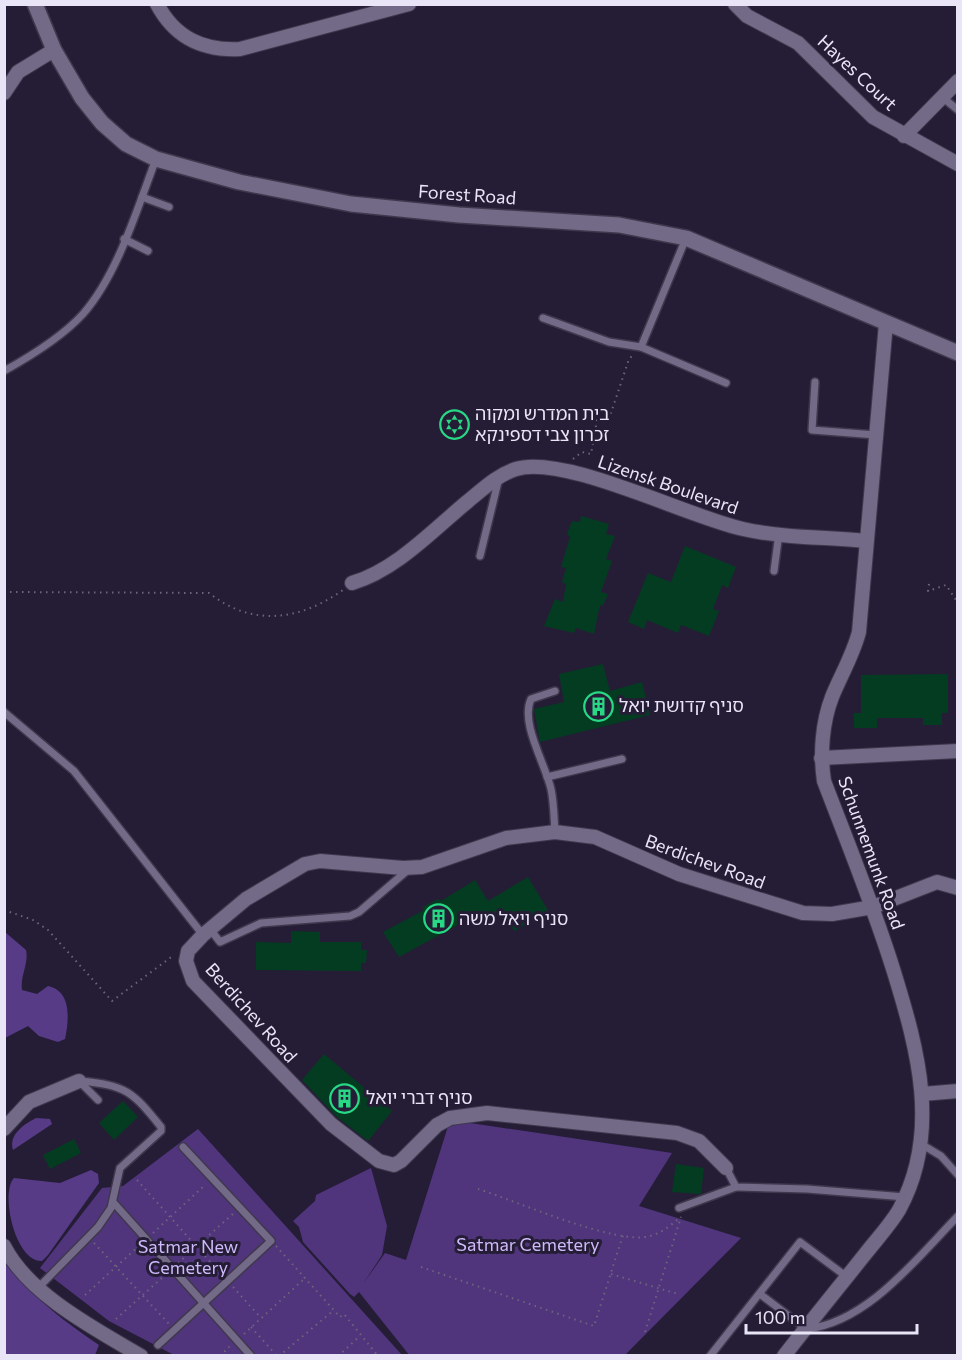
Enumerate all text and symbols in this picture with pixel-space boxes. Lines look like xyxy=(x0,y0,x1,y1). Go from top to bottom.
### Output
street label: Hayes Court xyxy=(813,30,902,115)
street label: Forest Road xyxy=(417,180,517,208)
place label: בית המדרש ומקוה זכרון צבי דספינקא xyxy=(475,402,610,445)
synagogue icon: בית המדרש ומקוה זכרון צבי דספינקא xyxy=(438,408,470,440)
street label: Lizensk Boulevard xyxy=(595,450,741,518)
building icon: סניף קדושת יואל xyxy=(582,690,614,722)
place label: סניף קדושת יואל xyxy=(619,694,744,716)
street label: Schunnemunk Road xyxy=(834,773,910,932)
street label: Berdichev Road xyxy=(642,829,768,893)
building icon: סניף ויאל משה xyxy=(422,903,454,935)
place label: סניף ויאל משה xyxy=(459,907,568,929)
street label: Berdichev Road xyxy=(201,958,302,1067)
building icon: סניף דברי יואל xyxy=(329,1082,361,1114)
place label: סניף דברי יואל xyxy=(366,1086,473,1108)
park label: Satmar Cemetery xyxy=(456,1233,600,1255)
park label: Satmar New Cemetery xyxy=(138,1235,238,1278)
scale bar xyxy=(746,1297,917,1335)
text: 100 m xyxy=(755,1306,805,1328)

